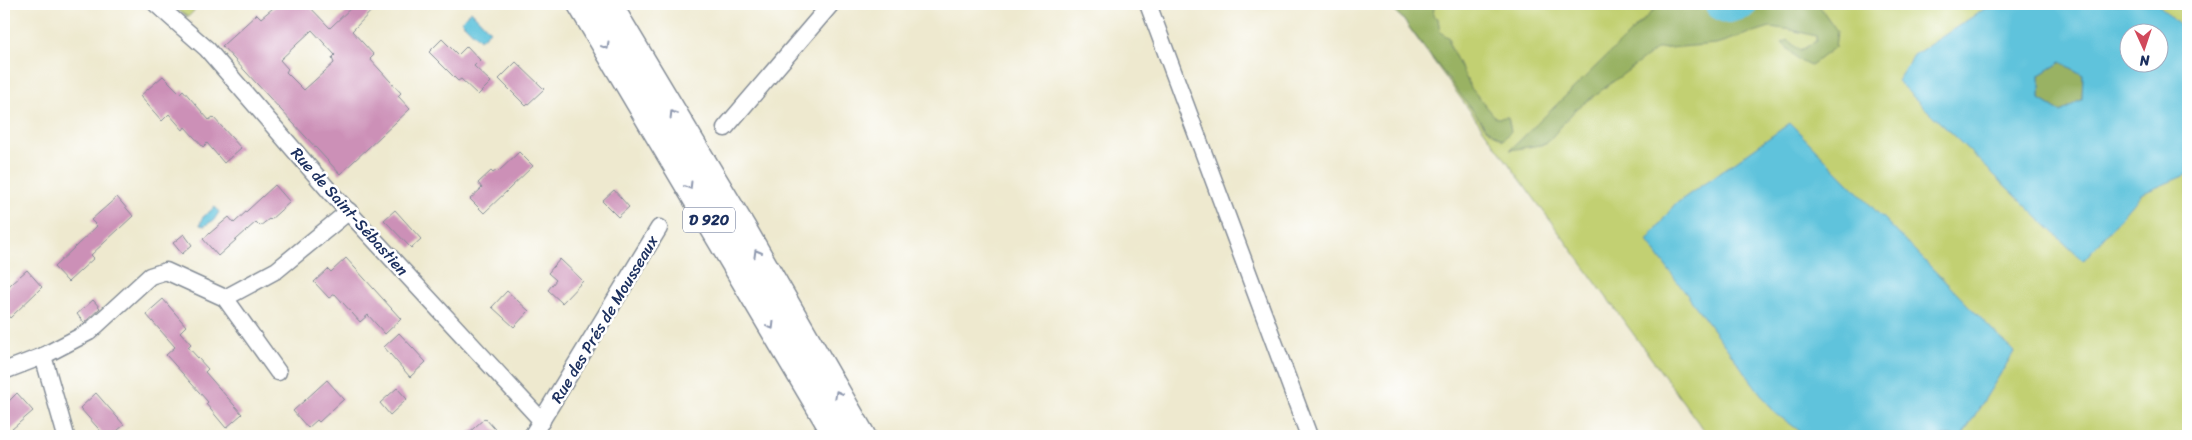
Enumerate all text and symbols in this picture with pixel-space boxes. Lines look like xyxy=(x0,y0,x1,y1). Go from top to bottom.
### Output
north arrow xyxy=(2120,22,2170,72)
one-way arrow xyxy=(599,40,609,49)
text: N xyxy=(2139,48,2151,73)
one-way arrow xyxy=(670,110,680,119)
street label: Rue de Saint-Sébastien xyxy=(283,140,416,283)
one-way arrow xyxy=(682,180,692,189)
road number: D 920 xyxy=(683,208,735,232)
street label: Rue des Prés de Mousseaux xyxy=(543,229,667,409)
one-way arrow xyxy=(753,250,763,259)
one-way arrow xyxy=(765,320,775,329)
one-way arrow xyxy=(834,390,844,399)

